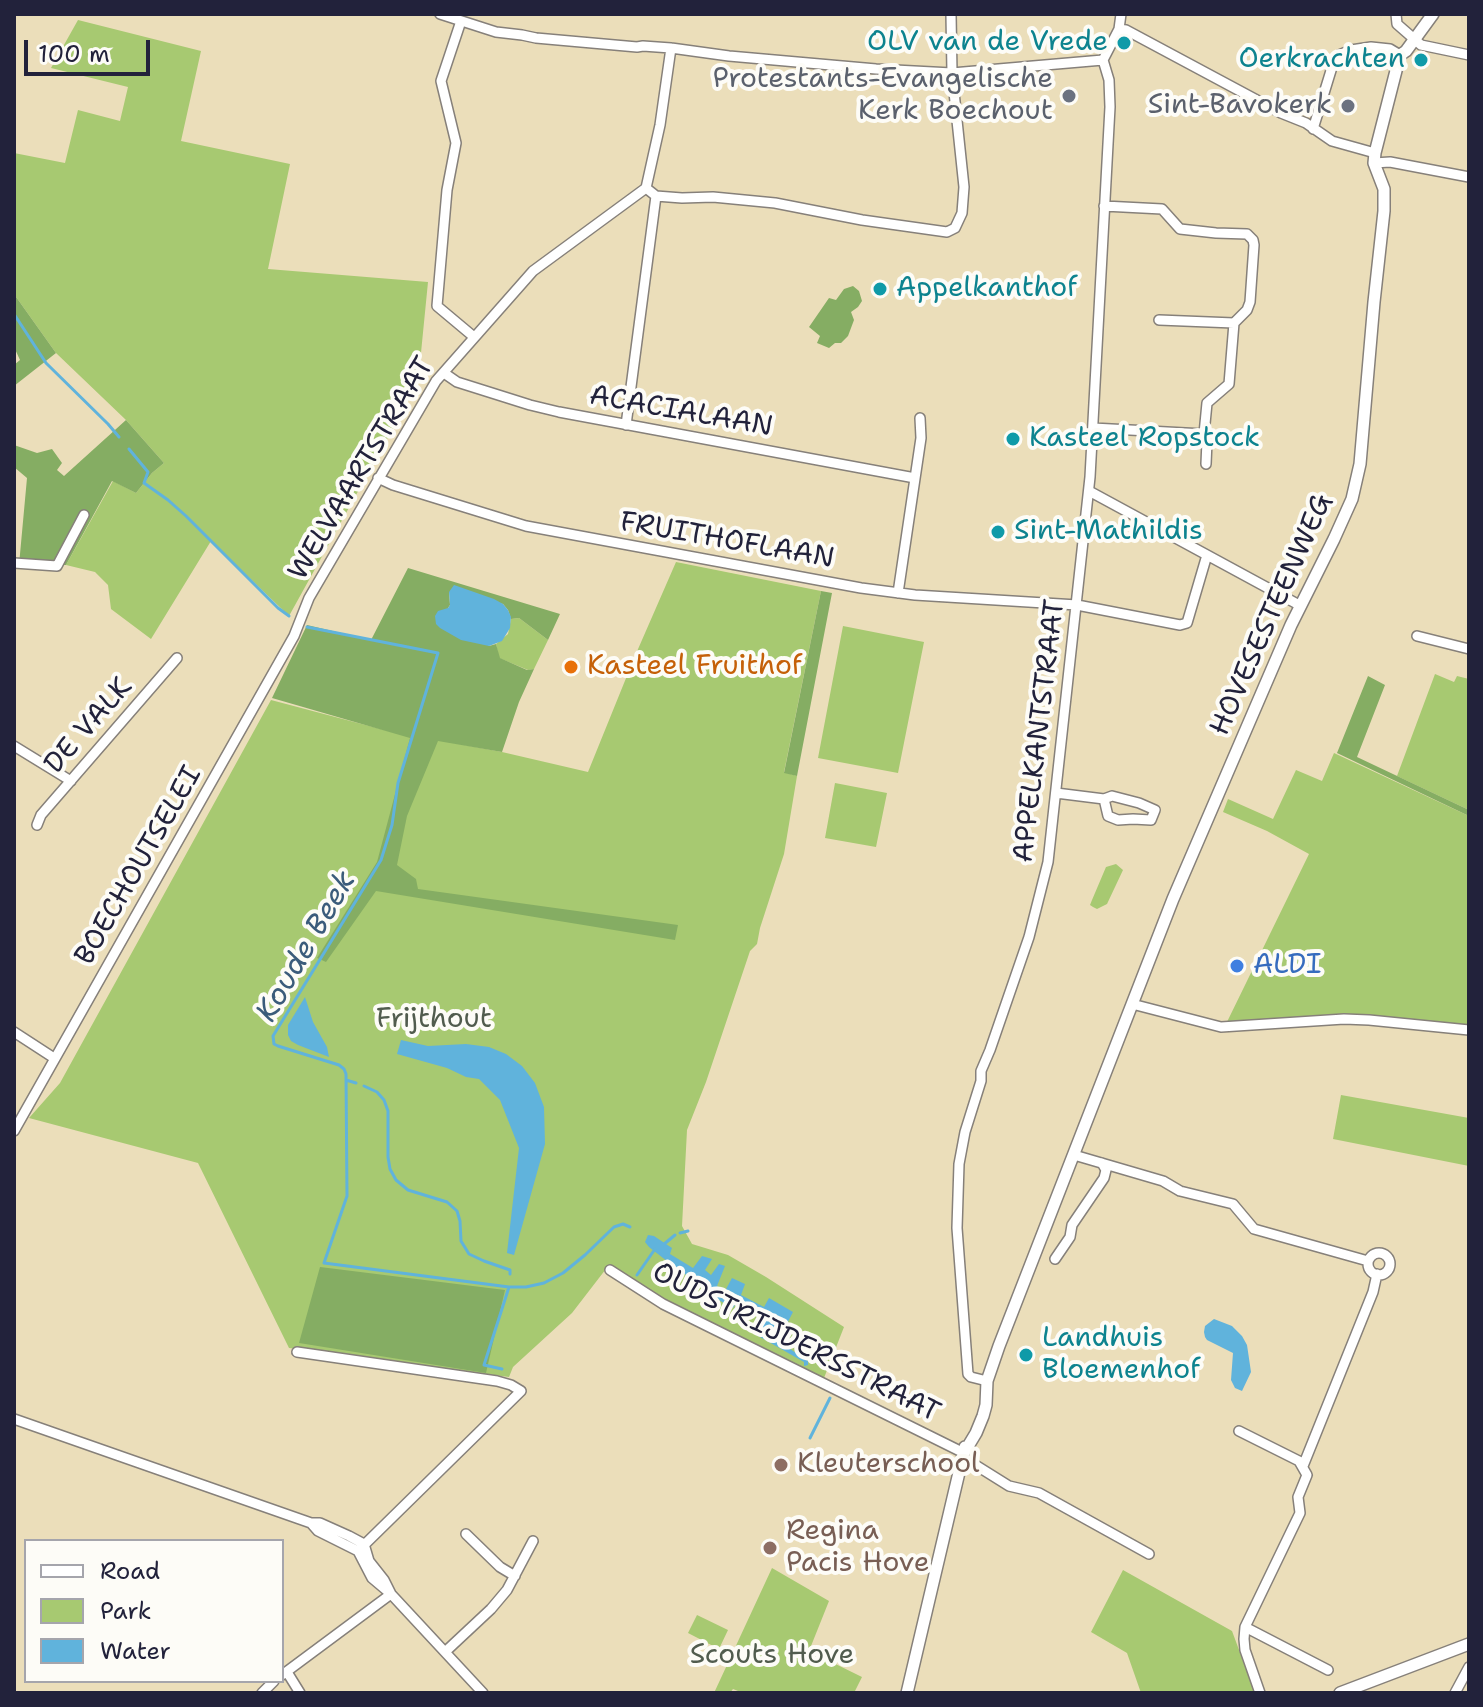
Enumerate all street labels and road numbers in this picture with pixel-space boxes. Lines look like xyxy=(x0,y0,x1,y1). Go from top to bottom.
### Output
street label: WELVAARTSTRAAT xyxy=(282,351,442,587)
street label: ACACIALAAN xyxy=(587,379,775,445)
street label: HOVESESTEENWEG xyxy=(1204,489,1340,741)
street label: FRUITHOFLAAN xyxy=(617,506,837,576)
street label: APPELKANTSTRAAT xyxy=(1007,598,1073,864)
street label: DE VALK xyxy=(38,671,140,781)
street label: BOECHOUTSELEI xyxy=(69,761,209,971)
street label: OUDSTRIJDERSSTRAAT xyxy=(647,1256,945,1430)

